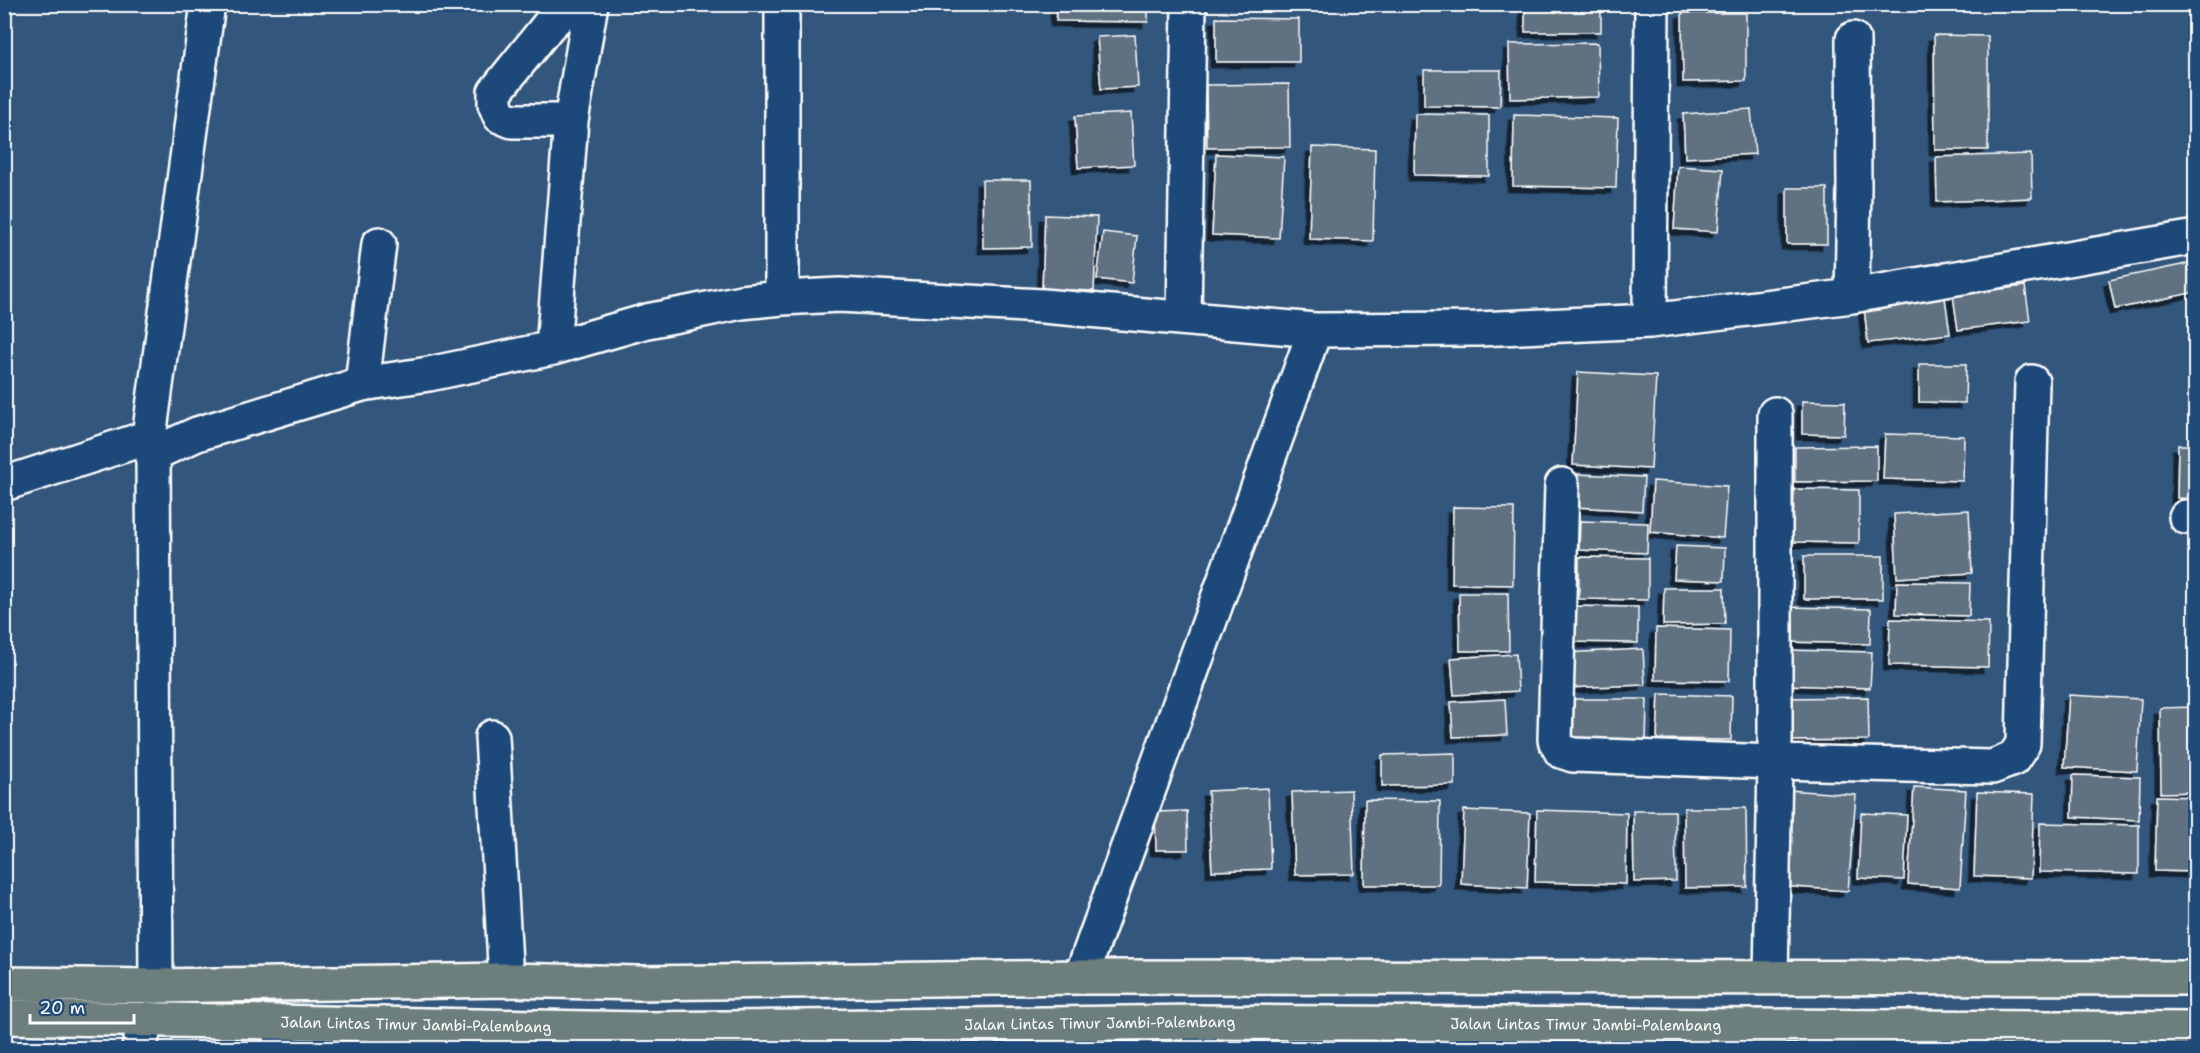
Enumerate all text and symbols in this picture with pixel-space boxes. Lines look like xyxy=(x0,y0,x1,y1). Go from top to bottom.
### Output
scale bar xyxy=(30,987,134,1025)
text: 20 m xyxy=(39,996,85,1020)
street label: Jalan Lintas Timur Jambi-Palembang xyxy=(280,1012,552,1037)
street label: Jalan Lintas Timur Jambi-Palembang xyxy=(964,1012,1235,1035)
street label: Jalan Lintas Timur Jambi-Palembang xyxy=(1450,1014,1721,1036)

